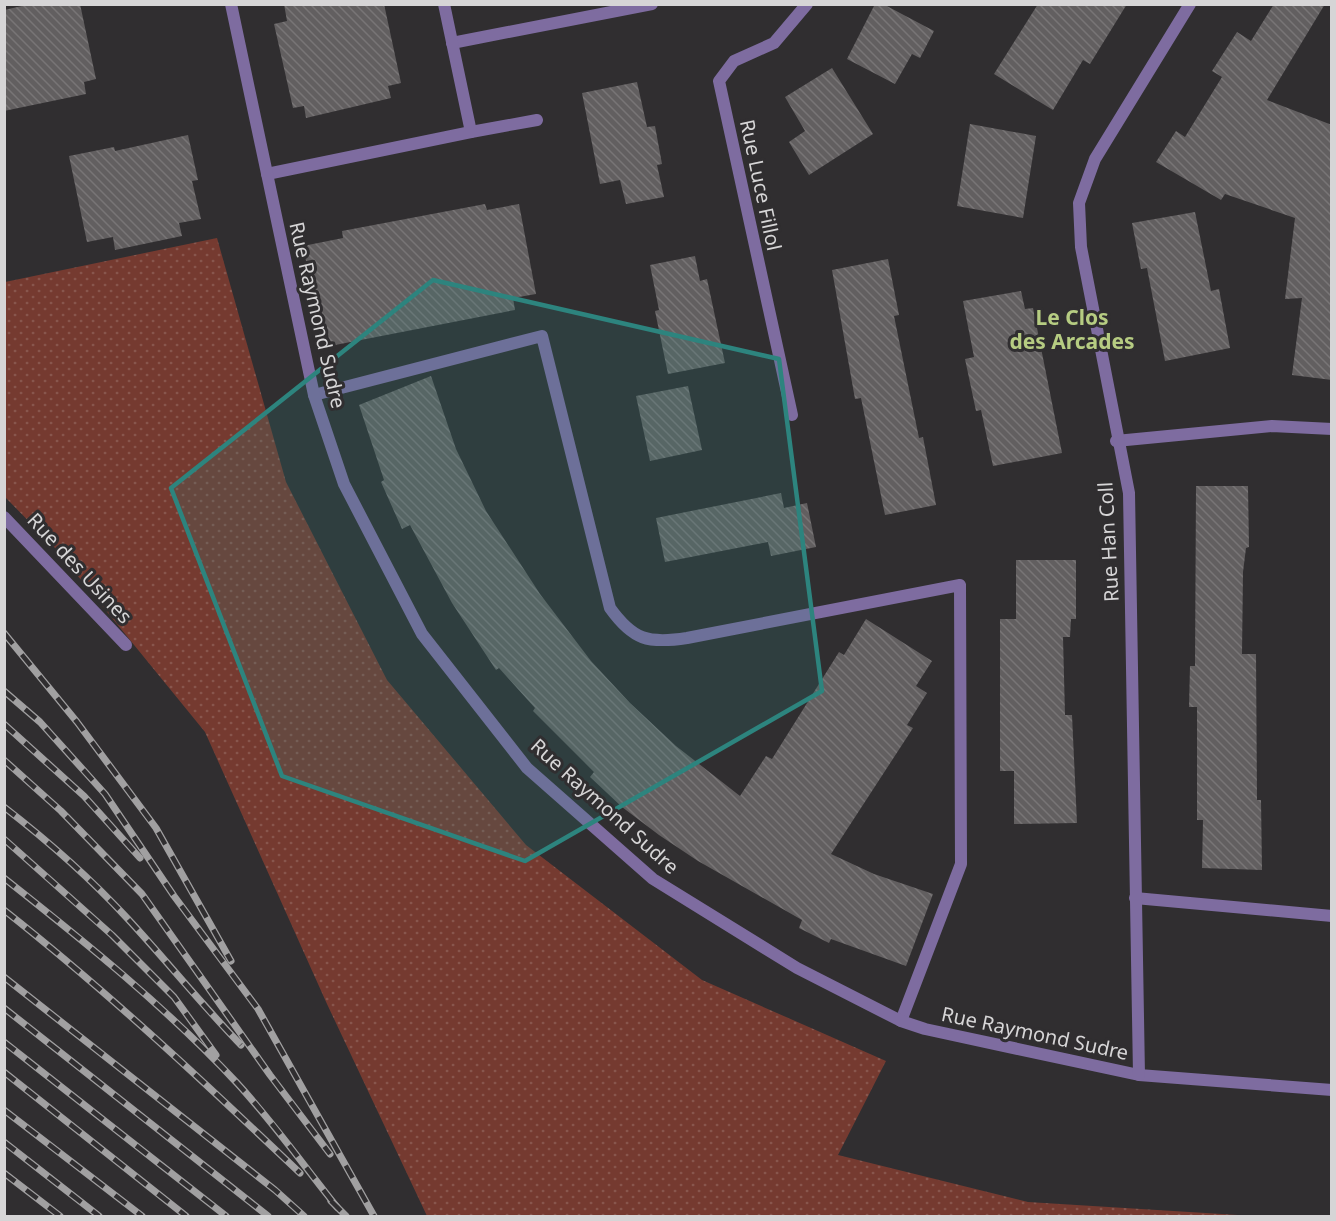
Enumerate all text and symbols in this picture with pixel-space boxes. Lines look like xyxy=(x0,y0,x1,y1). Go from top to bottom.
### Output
street label: Rue Luce Fillol xyxy=(734,117,788,253)
street label: Rue Raymond Sudre xyxy=(283,219,353,411)
district label: Le Clos des Arcades xyxy=(1009,303,1135,355)
street label: Rue Han Coll xyxy=(1091,481,1125,603)
street label: Rue des Usines xyxy=(22,507,138,629)
street label: Rue Raymond Sudre xyxy=(525,732,685,880)
street label: Rue Raymond Sudre xyxy=(939,1000,1131,1066)

